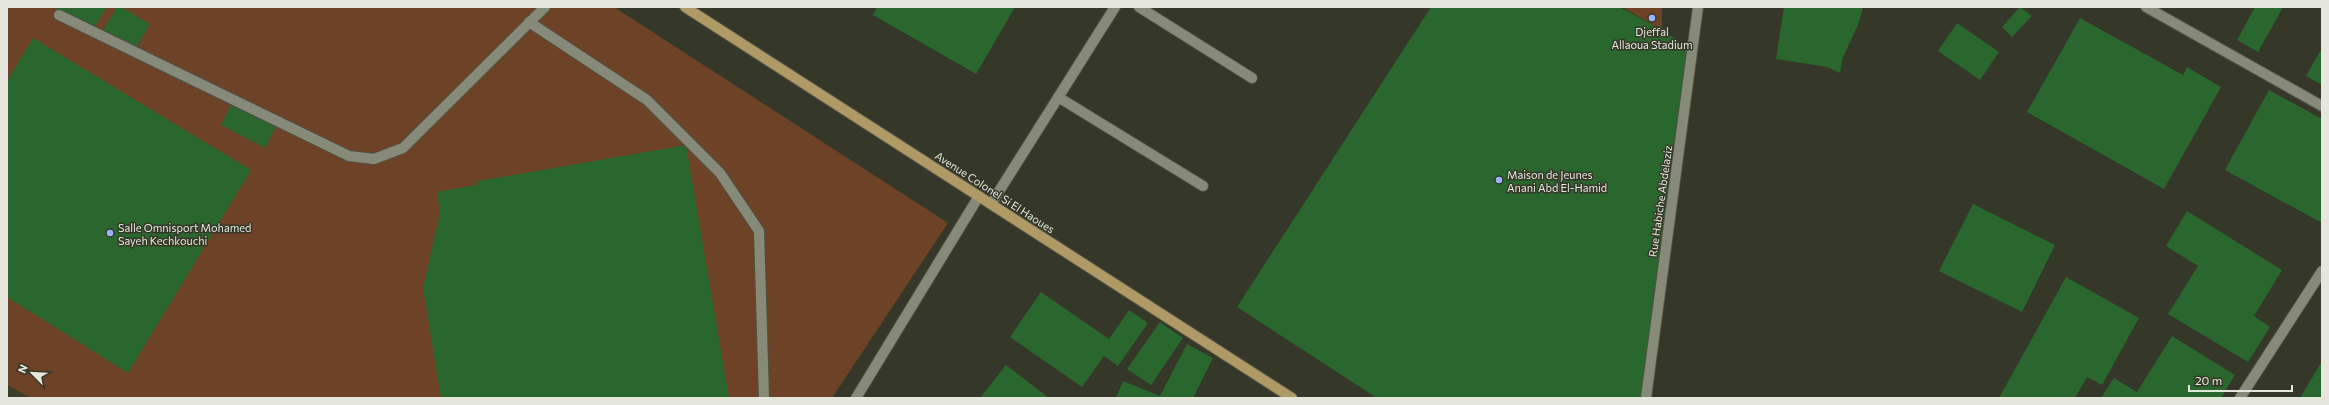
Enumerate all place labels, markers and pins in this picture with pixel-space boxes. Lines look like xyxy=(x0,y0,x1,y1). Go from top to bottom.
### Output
marker: Djeffal Allaoua Stadium xyxy=(1647,13,1657,23)
place label: Djeffal Allaoua Stadium xyxy=(1611,25,1693,51)
place label: Maison de Jeunes Anani Abd El-Hamid xyxy=(1507,168,1607,194)
marker: Maison de Jeunes Anani Abd El-Hamid xyxy=(1494,175,1504,185)
place label: Salle Omnisport Mohamed Sayeh Kechkouchi xyxy=(118,221,251,247)
marker: Salle Omnisport Mohamed Sayeh Kechkouchi xyxy=(105,228,115,238)

